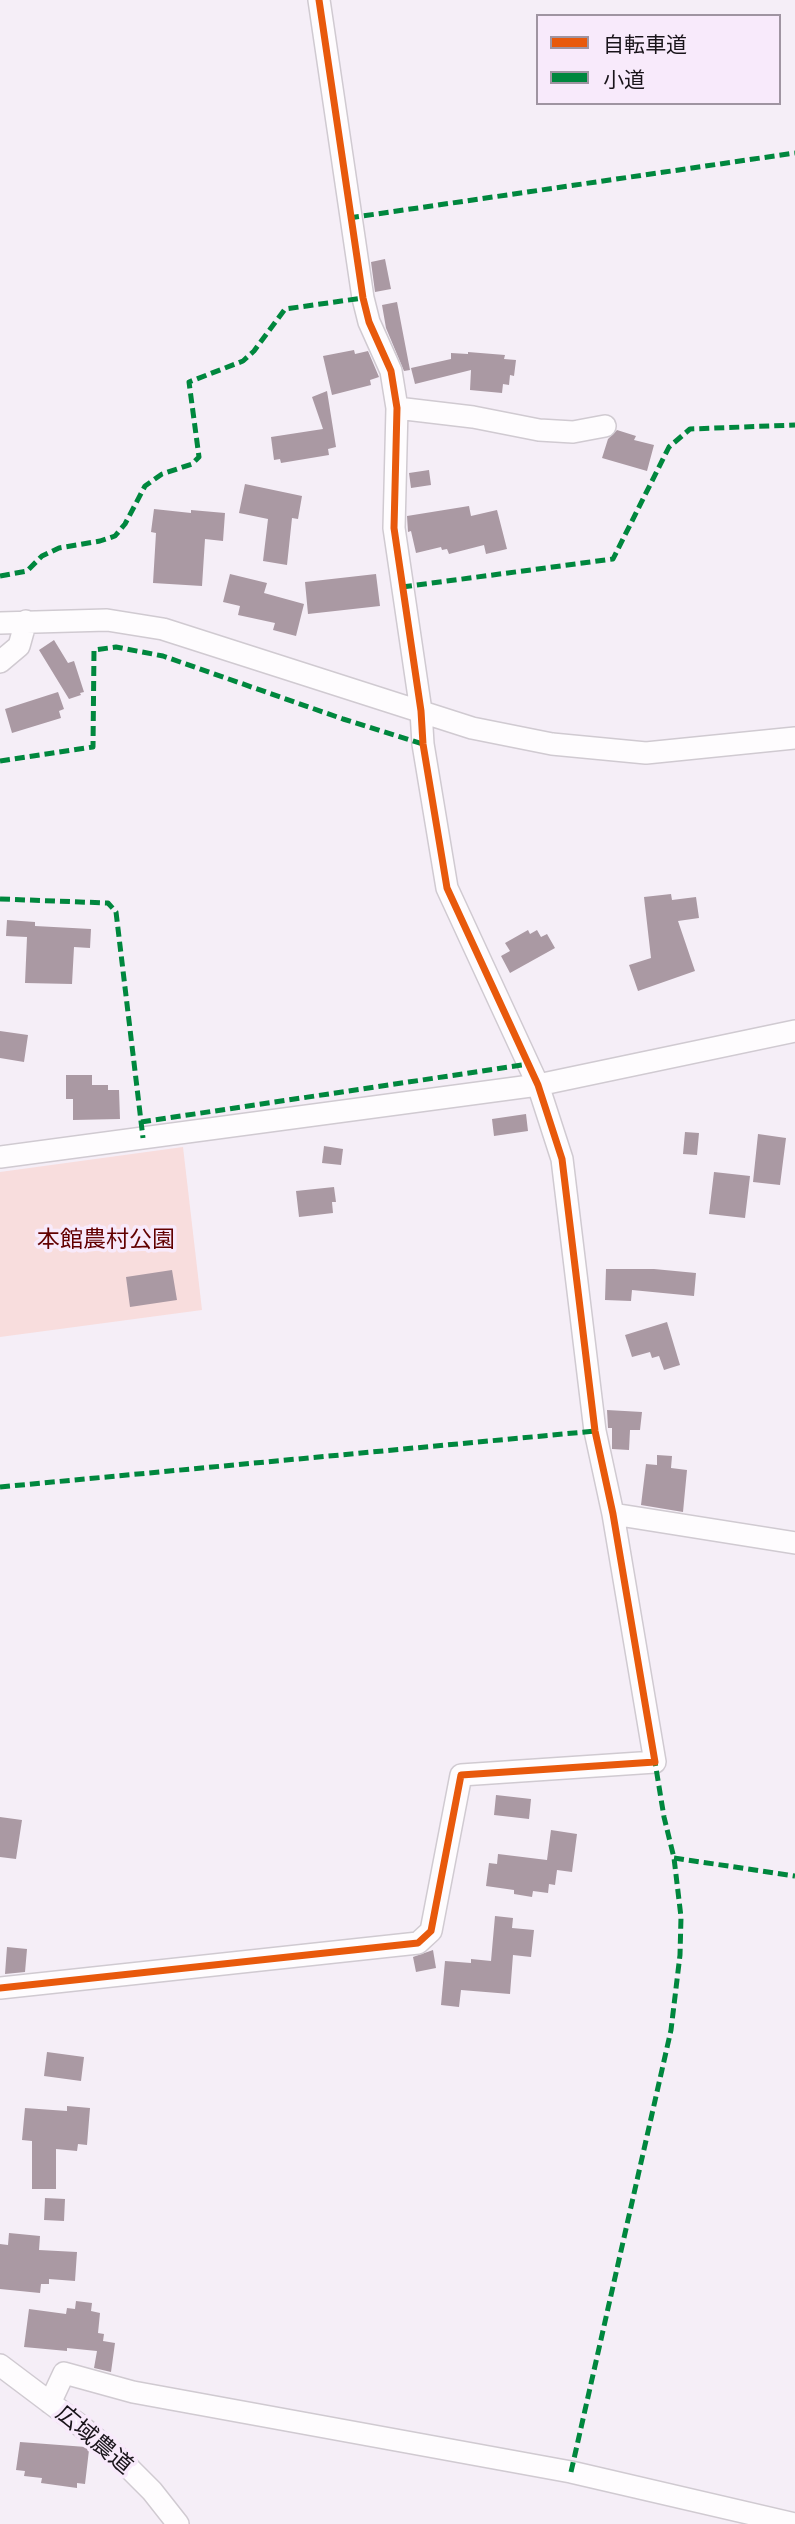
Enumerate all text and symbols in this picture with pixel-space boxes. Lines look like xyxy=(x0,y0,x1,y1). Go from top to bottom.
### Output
legend xyxy=(536,14,781,105)
text: 自転車道 xyxy=(603,32,687,57)
text: 小道 xyxy=(603,67,645,92)
park label: 本館農村公園 xyxy=(37,1226,175,1254)
street label: 広域農道 xyxy=(50,2400,138,2480)

